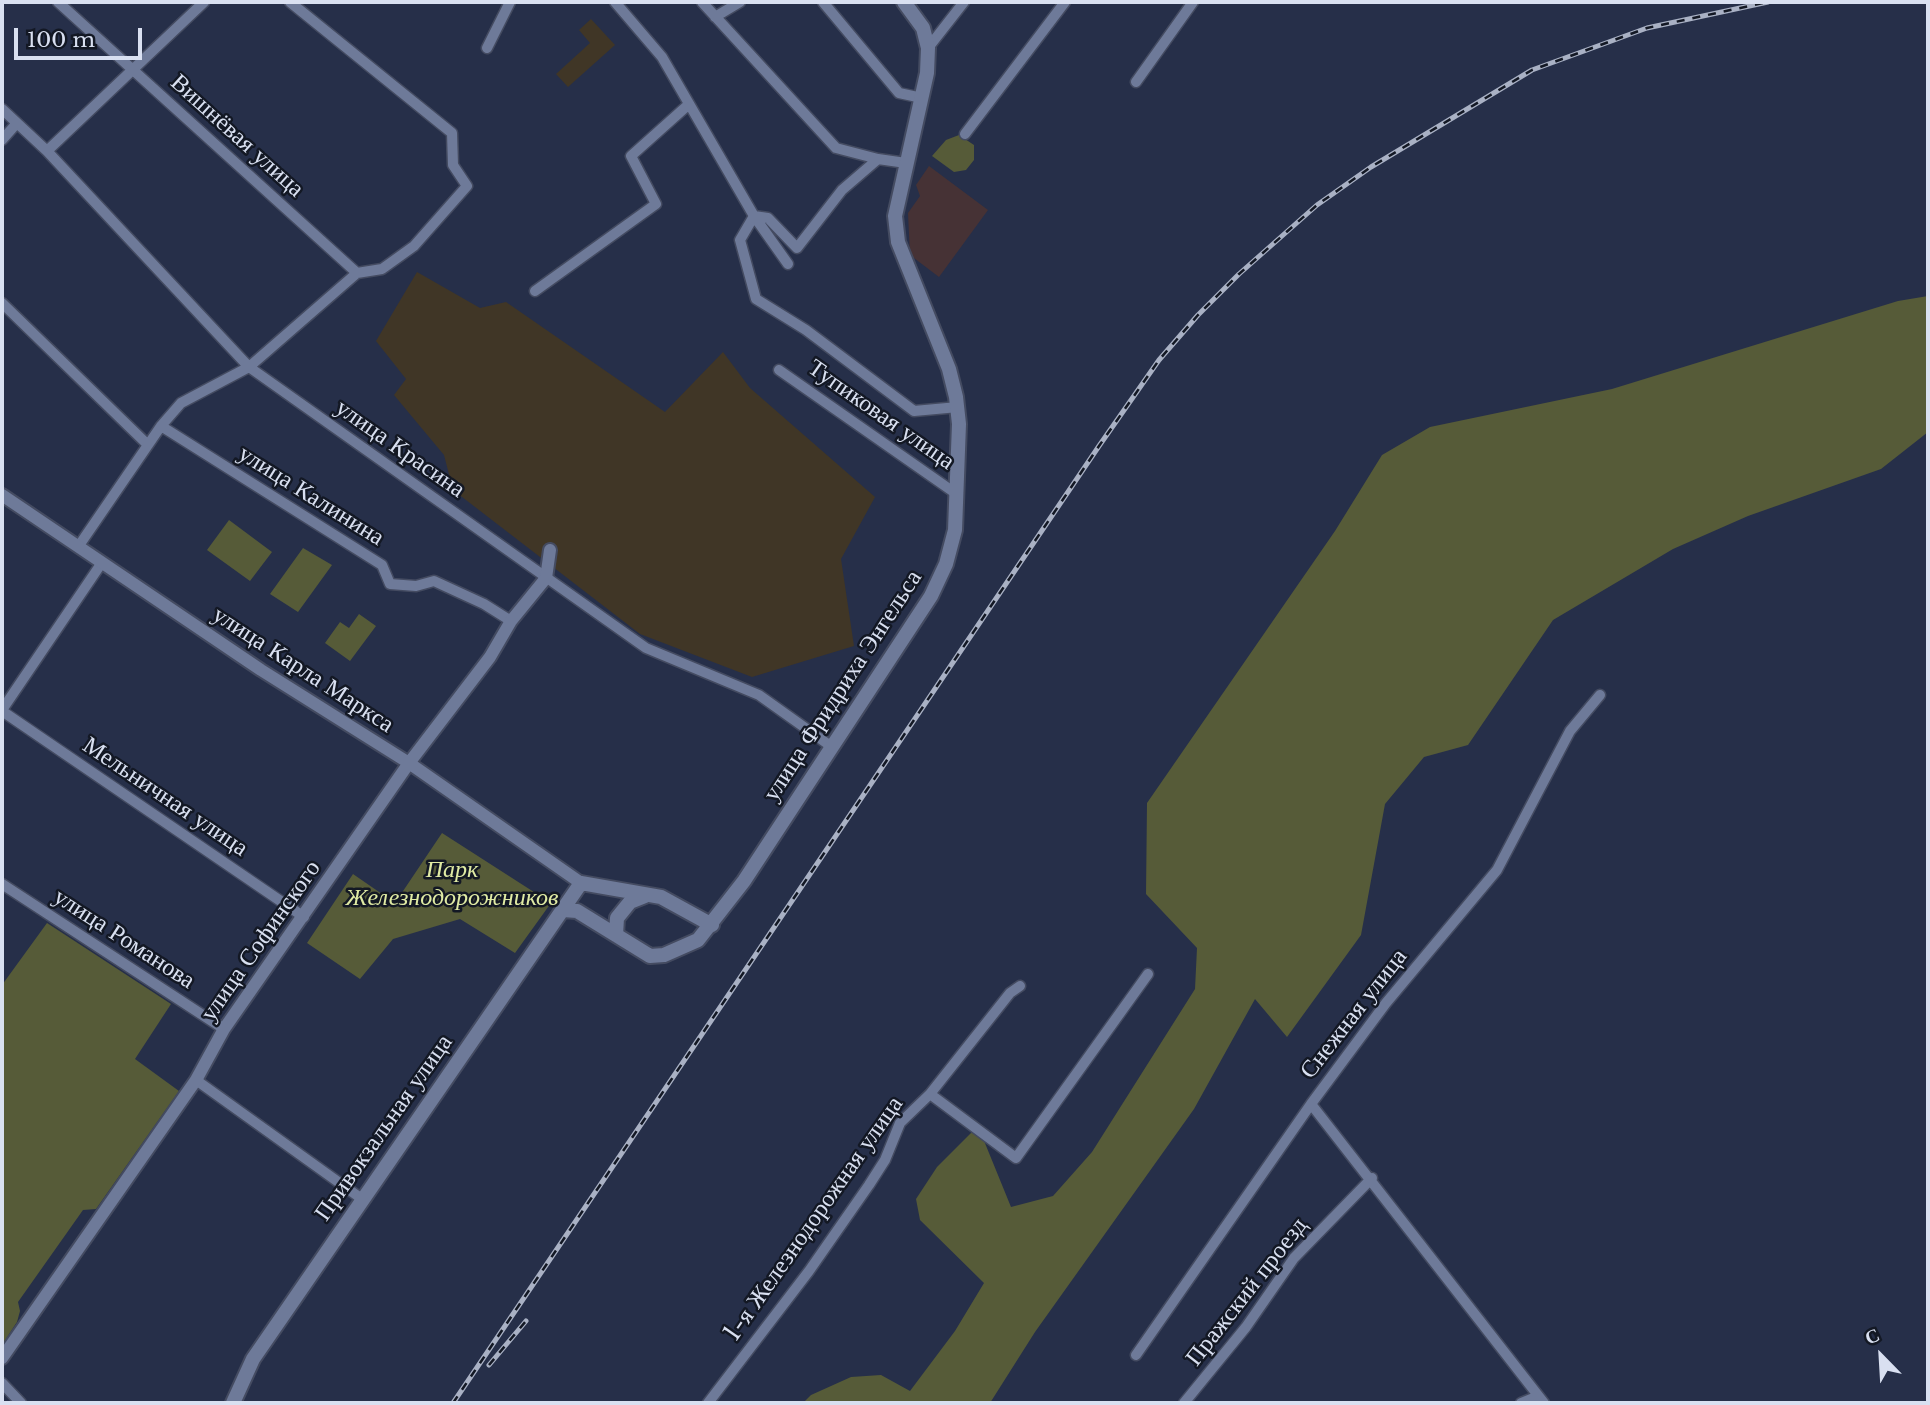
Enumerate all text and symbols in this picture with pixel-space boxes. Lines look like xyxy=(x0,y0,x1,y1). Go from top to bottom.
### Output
scale bar xyxy=(18,14,145,58)
text: 100 m xyxy=(27,27,95,53)
street label: Вишнёвая улица xyxy=(164,69,310,203)
street label: Тупиковая улица xyxy=(802,354,960,476)
street label: улица Красина xyxy=(330,394,470,504)
street label: улица Калинина xyxy=(233,440,389,552)
street label: улица Фридриха Энгельса xyxy=(758,565,928,807)
street label: улица Карла Маркса xyxy=(207,601,399,739)
street label: Мельничная улица xyxy=(77,731,253,863)
street label: улица Софинского xyxy=(195,855,327,1027)
park label: Парк Железнодорожников xyxy=(346,856,558,912)
street label: улица Романова xyxy=(48,883,200,995)
street label: Снежная улица xyxy=(1294,943,1414,1085)
street label: Привокзальная улица xyxy=(309,1029,459,1227)
street label: 1-я Железнодорожная улица xyxy=(718,1091,910,1347)
street label: Пражский проезд xyxy=(1180,1212,1314,1372)
north arrow xyxy=(1846,1321,1916,1391)
text: С xyxy=(1861,1323,1883,1350)

